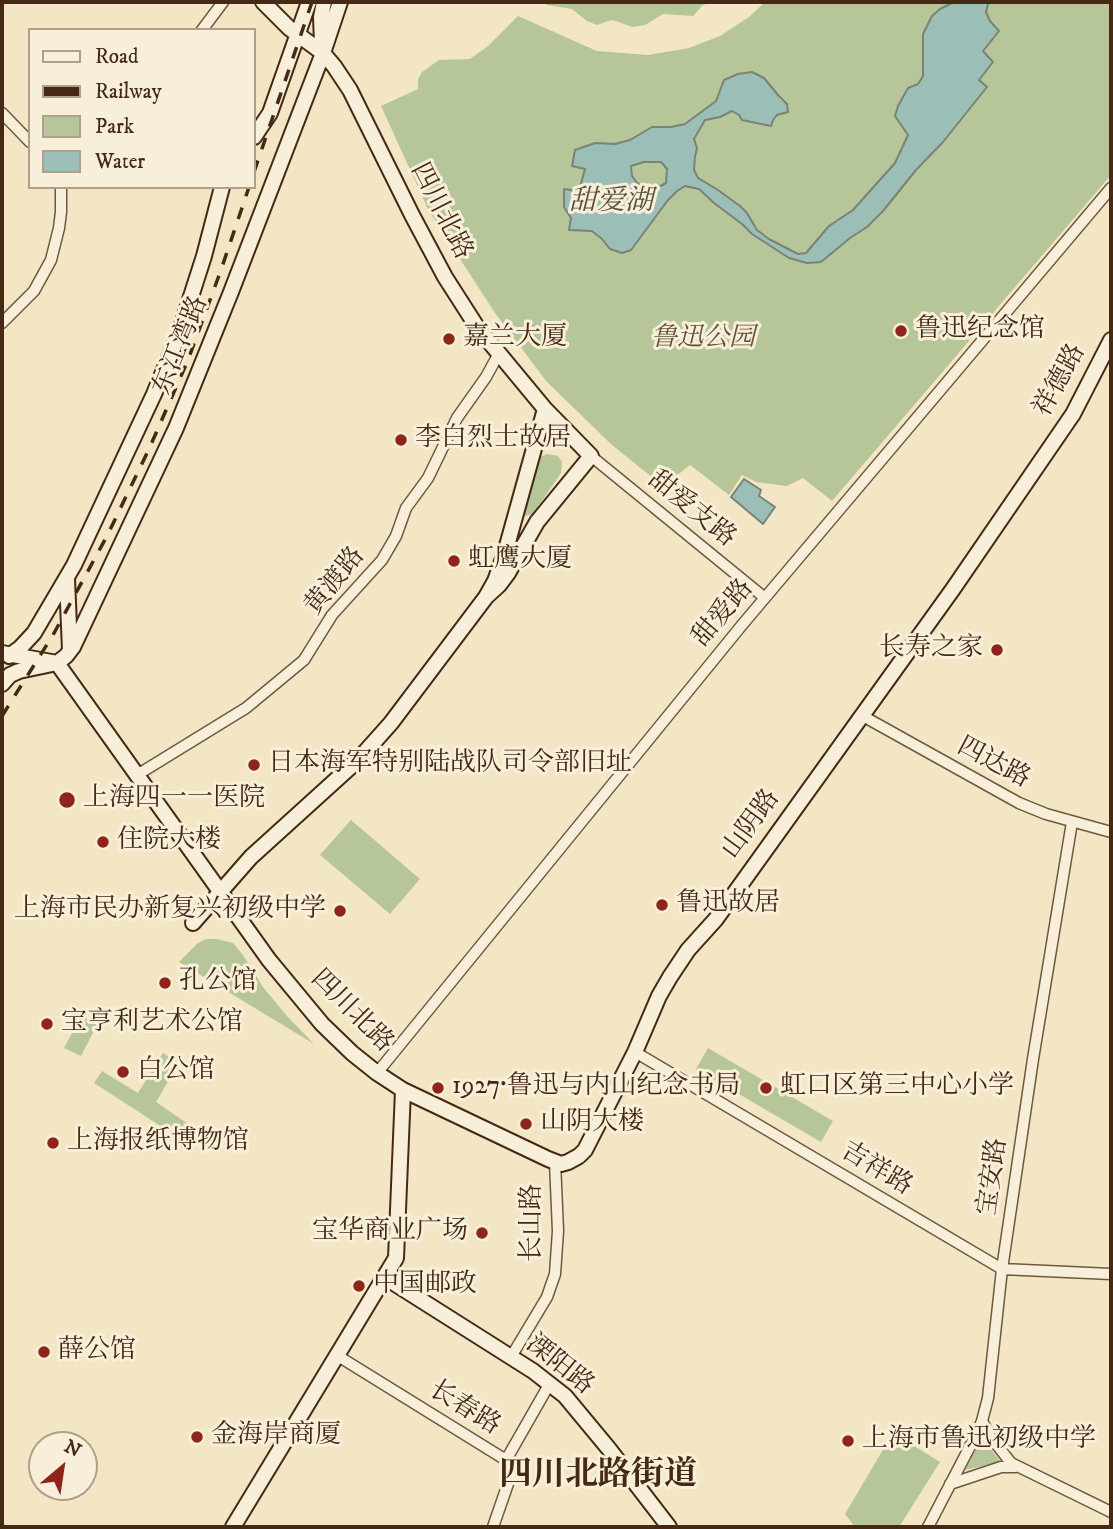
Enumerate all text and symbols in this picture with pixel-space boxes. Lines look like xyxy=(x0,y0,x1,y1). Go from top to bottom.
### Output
legend xyxy=(28,28,256,189)
text: Road xyxy=(95,44,139,70)
text: Railway xyxy=(95,79,162,105)
text: Park xyxy=(95,114,134,140)
text: Water xyxy=(95,149,145,175)
street label: 四川北路 xyxy=(402,159,478,265)
water label: 甜爱湖 xyxy=(569,186,653,220)
street label: 东江湾路 xyxy=(148,292,216,400)
place label: 鲁迅纪念馆 xyxy=(915,315,1045,347)
place label: 嘉兰大厦 xyxy=(463,323,567,355)
marker: 鲁迅纪念馆 xyxy=(893,323,909,339)
park label: 鲁迅公园 xyxy=(651,324,755,356)
marker: 嘉兰大厦 xyxy=(441,331,457,347)
street label: 祥德路 xyxy=(1028,339,1094,423)
place label: 李白烈士故居 xyxy=(415,424,571,456)
marker: 李白烈士故居 xyxy=(393,432,409,448)
street label: 甜爱支路 xyxy=(641,465,741,555)
street label: 黄渡路 xyxy=(299,542,373,622)
place label: 虹鹰大厦 xyxy=(468,545,572,577)
marker: 虹鹰大厦 xyxy=(446,553,462,569)
street label: 甜爱路 xyxy=(687,574,761,654)
place label: 长寿之家 xyxy=(879,634,983,666)
marker: 长寿之家 xyxy=(989,642,1005,658)
street label: 四达路 xyxy=(951,732,1035,796)
place label: 日本海军特别陆战队司令部旧址 xyxy=(268,749,632,781)
marker: 日本海军特别陆战队司令部旧址 xyxy=(246,757,262,773)
place label: 上海四一一医院 xyxy=(83,784,265,816)
street label: 山阴路 xyxy=(716,784,788,866)
marker: 上海四一一医院 xyxy=(57,790,77,810)
place label: 住院大楼 xyxy=(117,826,221,858)
marker: 住院大楼 xyxy=(95,834,111,850)
place label: 鲁迅故居 xyxy=(676,889,780,921)
place label: 上海市民办新复兴初级中学 xyxy=(14,895,326,927)
marker: 鲁迅故居 xyxy=(654,897,670,913)
marker: 上海市民办新复兴初级中学 xyxy=(332,903,348,919)
street label: 四川北路 xyxy=(303,964,399,1060)
place label: 孔公馆 xyxy=(179,967,257,999)
marker: 孔公馆 xyxy=(157,975,173,991)
place label: 宝亨利艺术公馆 xyxy=(61,1008,243,1040)
marker: 宝亨利艺术公馆 xyxy=(39,1016,55,1032)
place label: 白公馆 xyxy=(137,1056,215,1088)
marker: 白公馆 xyxy=(115,1064,131,1080)
place label: 1927·鲁迅与内山纪念书局 xyxy=(452,1072,741,1104)
place label: 虹口区第三中心小学 xyxy=(780,1072,1014,1104)
marker: 1927·鲁迅与内山纪念书局 xyxy=(430,1080,446,1096)
marker: 虹口区第三中心小学 xyxy=(758,1080,774,1096)
place label: 山阴大楼 xyxy=(540,1108,644,1140)
marker: 山阴大楼 xyxy=(518,1116,534,1132)
place label: 上海报纸博物馆 xyxy=(67,1127,249,1159)
marker: 上海报纸博物馆 xyxy=(45,1135,61,1151)
street label: 宝安路 xyxy=(973,1136,1015,1218)
street label: 吉祥路 xyxy=(835,1137,917,1203)
street label: 长山路 xyxy=(518,1184,550,1262)
place label: 宝华商业广场 xyxy=(312,1217,468,1249)
marker: 宝华商业广场 xyxy=(474,1225,490,1241)
place label: 中国邮政 xyxy=(373,1270,477,1302)
marker: 中国邮政 xyxy=(351,1278,367,1294)
street label: 溧阳路 xyxy=(519,1329,599,1403)
place label: 薛公馆 xyxy=(58,1336,136,1368)
marker: 薛公馆 xyxy=(36,1344,52,1360)
street label: 长春路 xyxy=(423,1375,505,1443)
place label: 金海岸商厦 xyxy=(211,1421,341,1453)
place label: 上海市鲁迅初级中学 xyxy=(862,1425,1096,1457)
marker: 金海岸商厦 xyxy=(189,1429,205,1445)
north arrow xyxy=(28,1431,98,1501)
marker: 上海市鲁迅初级中学 xyxy=(840,1433,856,1449)
text: N xyxy=(60,1435,85,1463)
district label: 四川北路街道 xyxy=(499,1457,697,1497)

